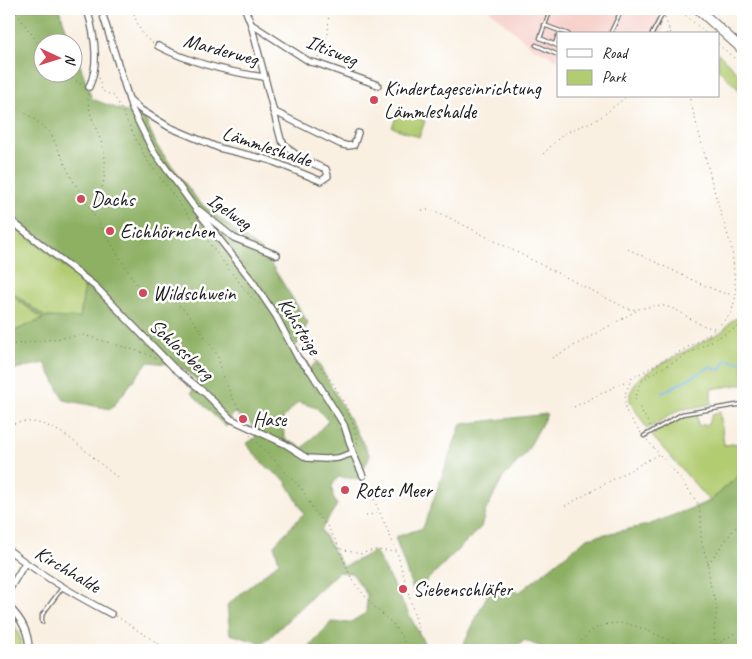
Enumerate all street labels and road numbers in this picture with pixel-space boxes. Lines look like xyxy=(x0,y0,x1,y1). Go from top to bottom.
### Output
street label: Marderweg xyxy=(181,28,263,72)
street label: Iltisweg xyxy=(303,29,363,73)
street label: Lämmleshalde xyxy=(219,120,316,173)
street label: Igelweg xyxy=(203,187,258,236)
street label: Kuhsteige xyxy=(272,293,328,361)
street label: Schlossberg xyxy=(144,313,220,387)
street label: Kirchhalde xyxy=(30,540,106,600)

